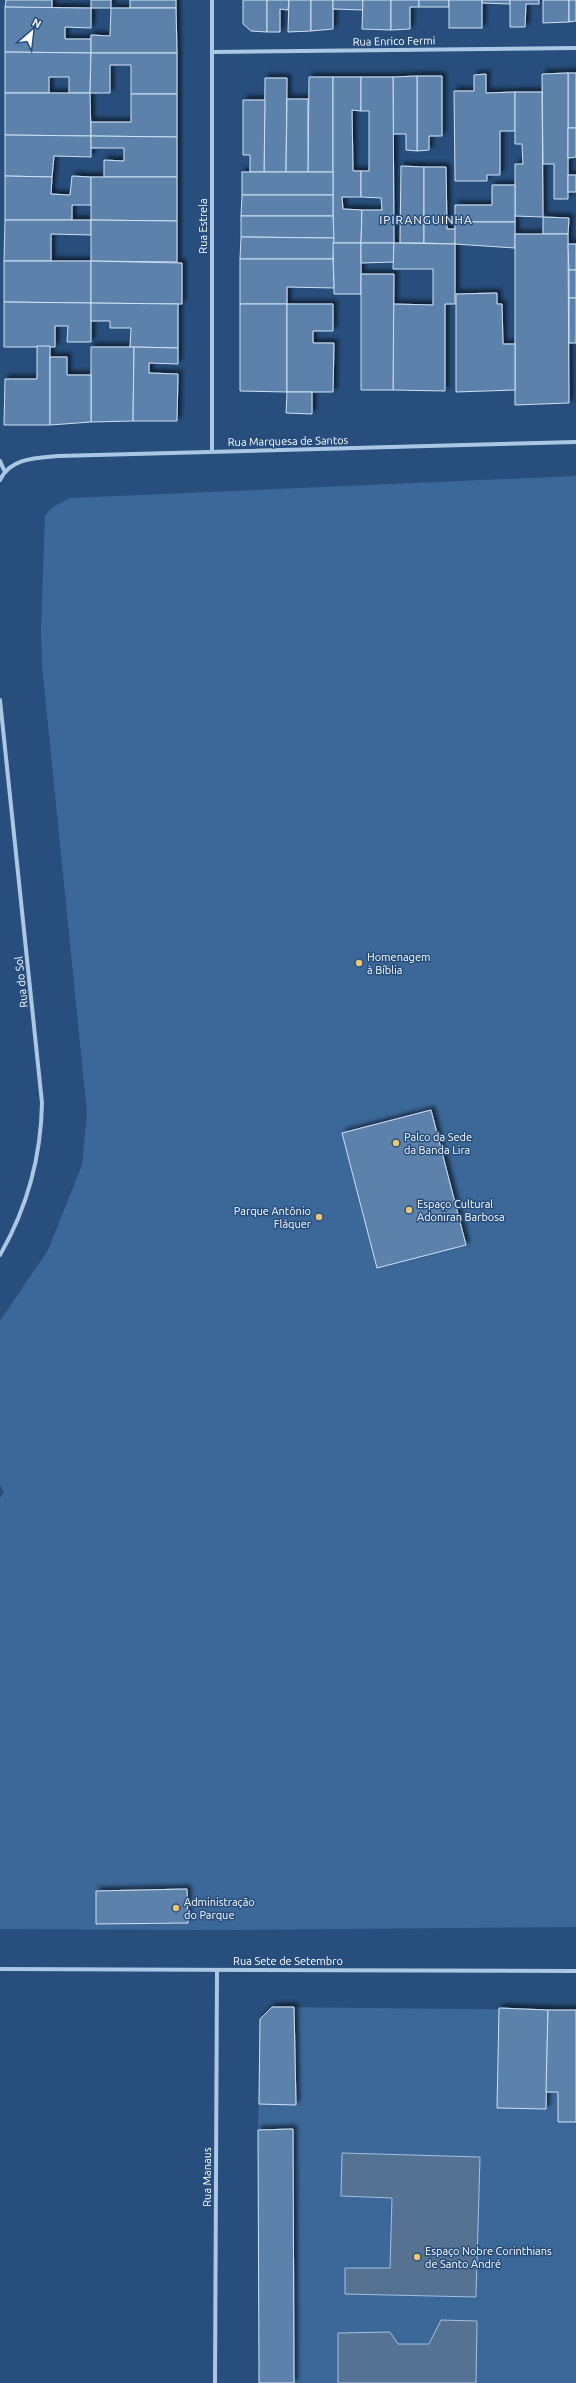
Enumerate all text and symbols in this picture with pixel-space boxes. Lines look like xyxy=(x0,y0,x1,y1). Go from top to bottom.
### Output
north arrow xyxy=(12,12,52,52)
text: N xyxy=(30,16,43,30)
street label: Rua Enrico Fermi xyxy=(352,34,436,48)
street label: Rua Estrela xyxy=(197,198,209,254)
district label: IPIRANGUINHA xyxy=(379,213,473,226)
street label: Rua Marquesa de Santos xyxy=(228,434,349,448)
place label: Homenagem à Bíblia xyxy=(367,951,431,976)
street label: Rua do Sol xyxy=(12,956,30,1008)
marker: Homenagem à Bíblia xyxy=(354,958,364,968)
place label: Palco da Sede da Banda Lira xyxy=(404,1131,472,1156)
marker: Palco da Sede da Banda Lira xyxy=(391,1138,401,1148)
place label: Espaço Cultural Adoniran Barbosa xyxy=(417,1198,505,1223)
place label: Parque Antônio Fláquer xyxy=(234,1205,312,1230)
marker: Espaço Cultural Adoniran Barbosa xyxy=(404,1205,414,1215)
marker: Parque Antônio Fláquer xyxy=(314,1212,324,1222)
place label: Administração do Parque xyxy=(184,1896,255,1921)
marker: Administração do Parque xyxy=(171,1903,181,1913)
street label: Rua Sete de Setembro xyxy=(233,1955,343,1967)
street label: Rua Manaus xyxy=(201,2147,213,2207)
place label: Espaço Nobre Corinthians de Santo André xyxy=(425,2245,552,2270)
marker: Espaço Nobre Corinthians de Santo André xyxy=(412,2252,422,2262)

